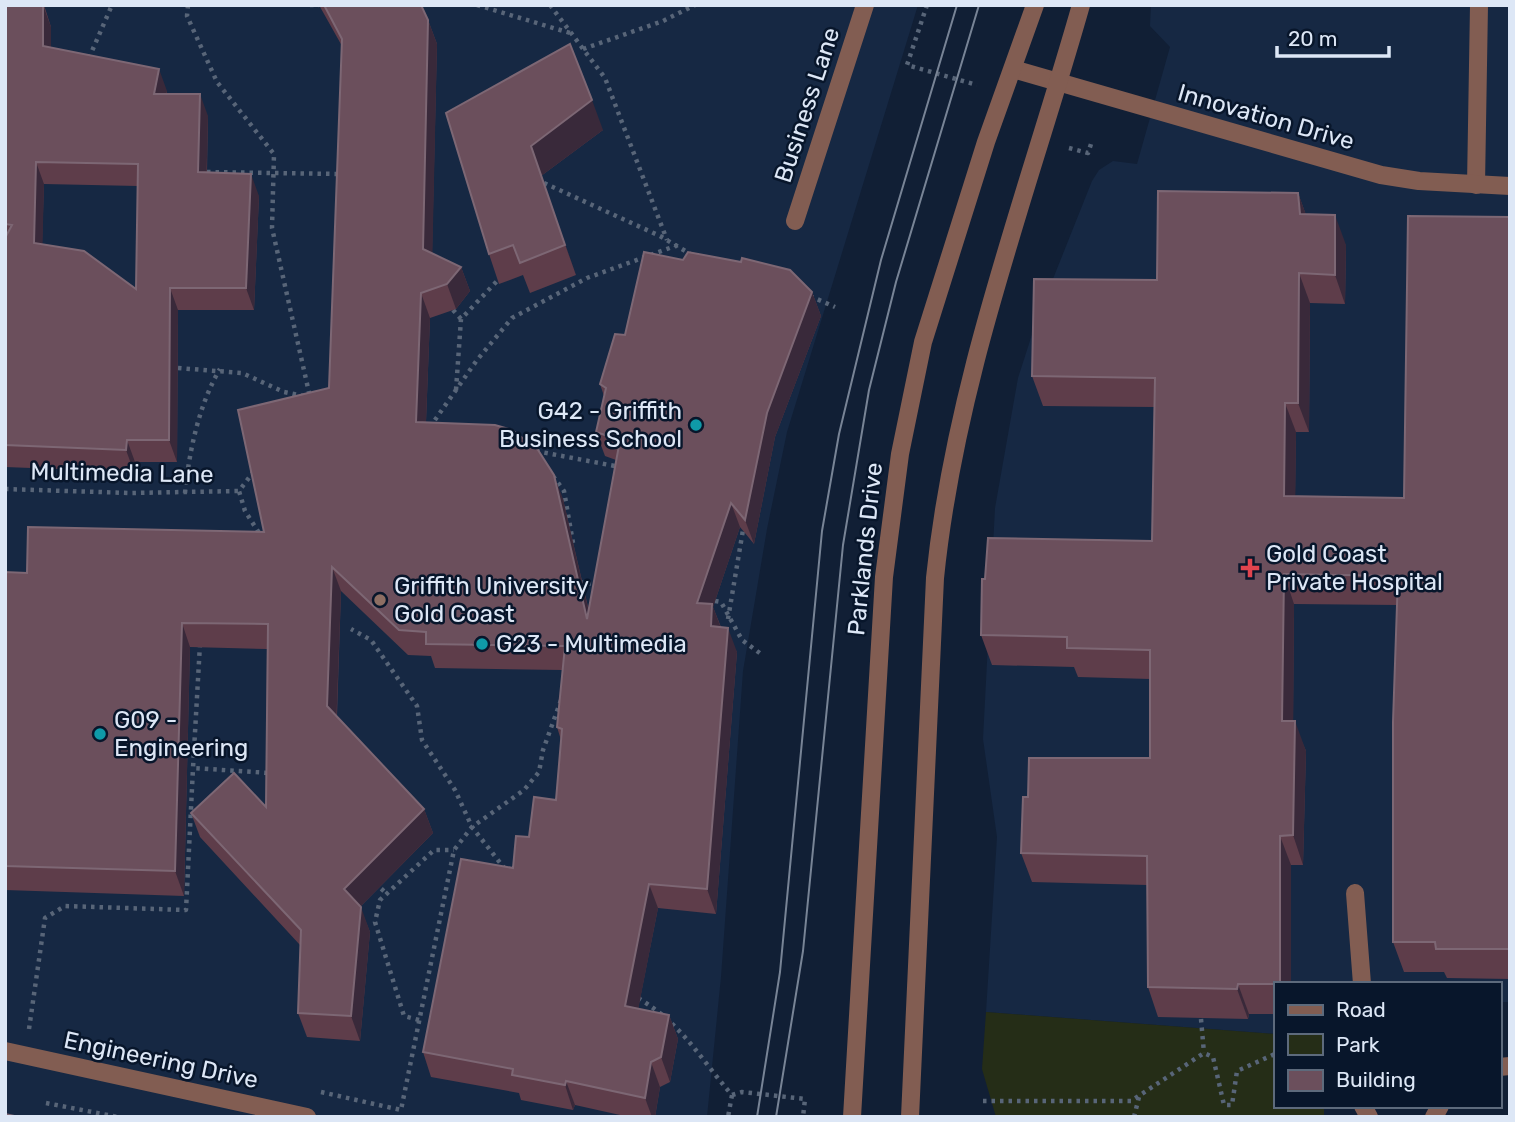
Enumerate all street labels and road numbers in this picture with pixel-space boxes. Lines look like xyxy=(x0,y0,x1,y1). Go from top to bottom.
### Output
street label: Business Lane xyxy=(769,24,845,186)
street label: Innovation Drive xyxy=(1175,78,1357,156)
street label: Multimedia Lane xyxy=(30,457,214,489)
street label: Parklands Drive xyxy=(842,461,888,637)
street label: Engineering Drive xyxy=(61,1026,261,1094)

